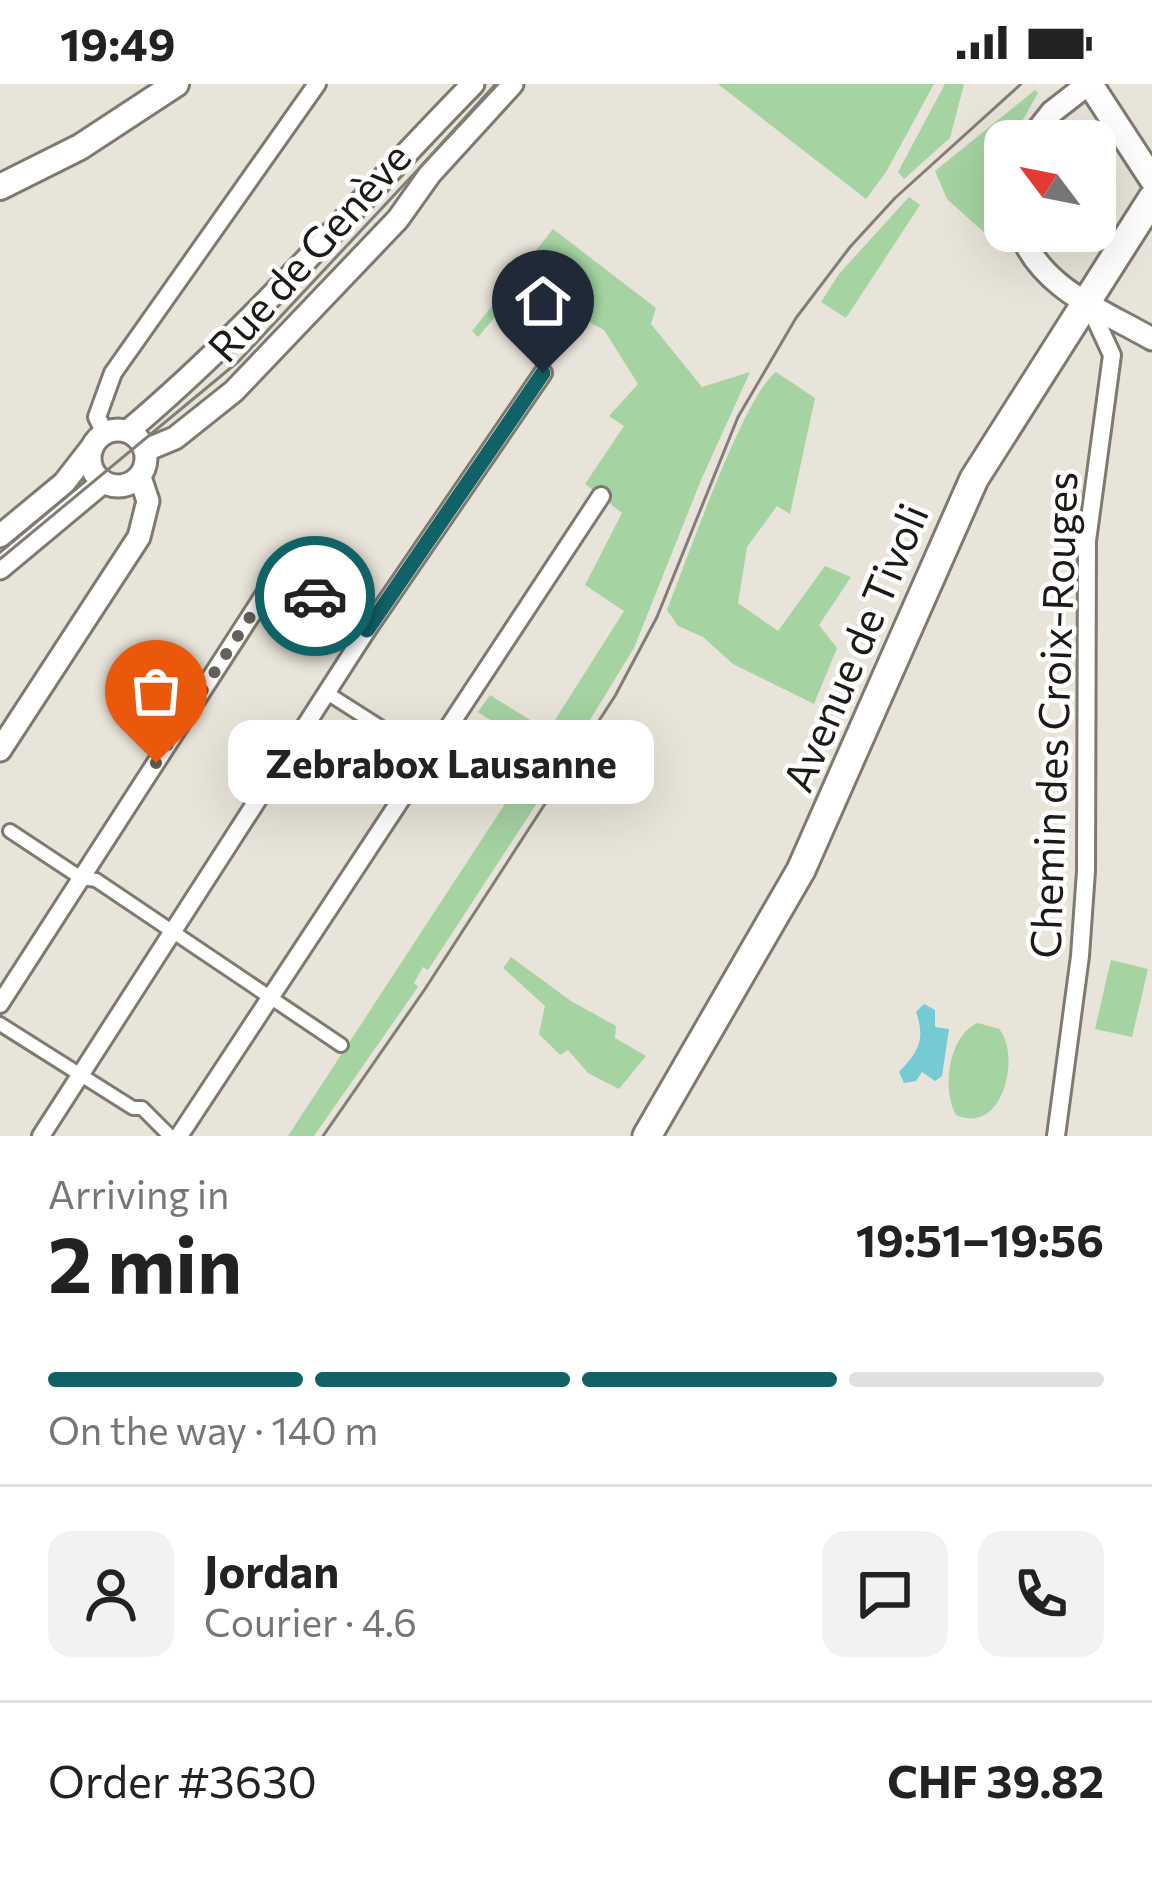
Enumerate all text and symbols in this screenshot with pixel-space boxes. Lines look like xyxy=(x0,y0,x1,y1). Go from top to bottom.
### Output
text: 19:49 xyxy=(60,15,175,70)
north arrow xyxy=(984,120,1116,252)
map controls xyxy=(984,120,1116,252)
street label: Rue de Genève xyxy=(196,130,420,372)
pin xyxy=(492,250,594,373)
icon: home xyxy=(510,268,576,334)
street label: Chemin des Croix-Rouges xyxy=(1018,471,1086,959)
street label: Avenue de Tivoli xyxy=(770,495,938,799)
courier xyxy=(255,536,375,656)
icon: car xyxy=(282,563,348,629)
pin xyxy=(105,640,207,763)
icon: bag xyxy=(123,658,189,724)
callout: Zebrabox Lausanne xyxy=(228,721,654,805)
text: Zebrabox Lausanne xyxy=(265,738,617,786)
text: Arriving in xyxy=(48,1169,229,1217)
text: 19:51–19:56 xyxy=(856,1211,1104,1266)
text: 2 min xyxy=(48,1214,242,1309)
text: On the way · 140 m xyxy=(48,1405,378,1453)
button: person xyxy=(48,1531,174,1657)
button: chat xyxy=(822,1531,948,1657)
button: phone xyxy=(978,1531,1104,1657)
text: Jordan xyxy=(204,1542,339,1597)
text: Courier · 4.6 xyxy=(204,1597,417,1645)
text: Order #3630 xyxy=(48,1752,317,1807)
text: CHF 39.82 xyxy=(887,1752,1104,1807)

